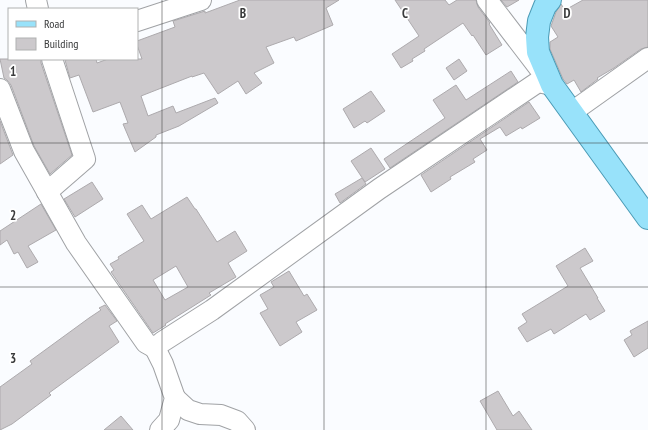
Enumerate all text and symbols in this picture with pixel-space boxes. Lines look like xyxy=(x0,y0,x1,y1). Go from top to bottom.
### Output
text: B xyxy=(240,5,246,22)
text: C xyxy=(402,5,408,22)
text: D xyxy=(564,5,571,22)
legend xyxy=(8,8,138,60)
text: Road xyxy=(44,16,64,31)
text: Building xyxy=(44,36,79,51)
text: 1 xyxy=(10,63,16,80)
text: 2 xyxy=(10,207,16,224)
text: 3 xyxy=(10,350,16,367)

